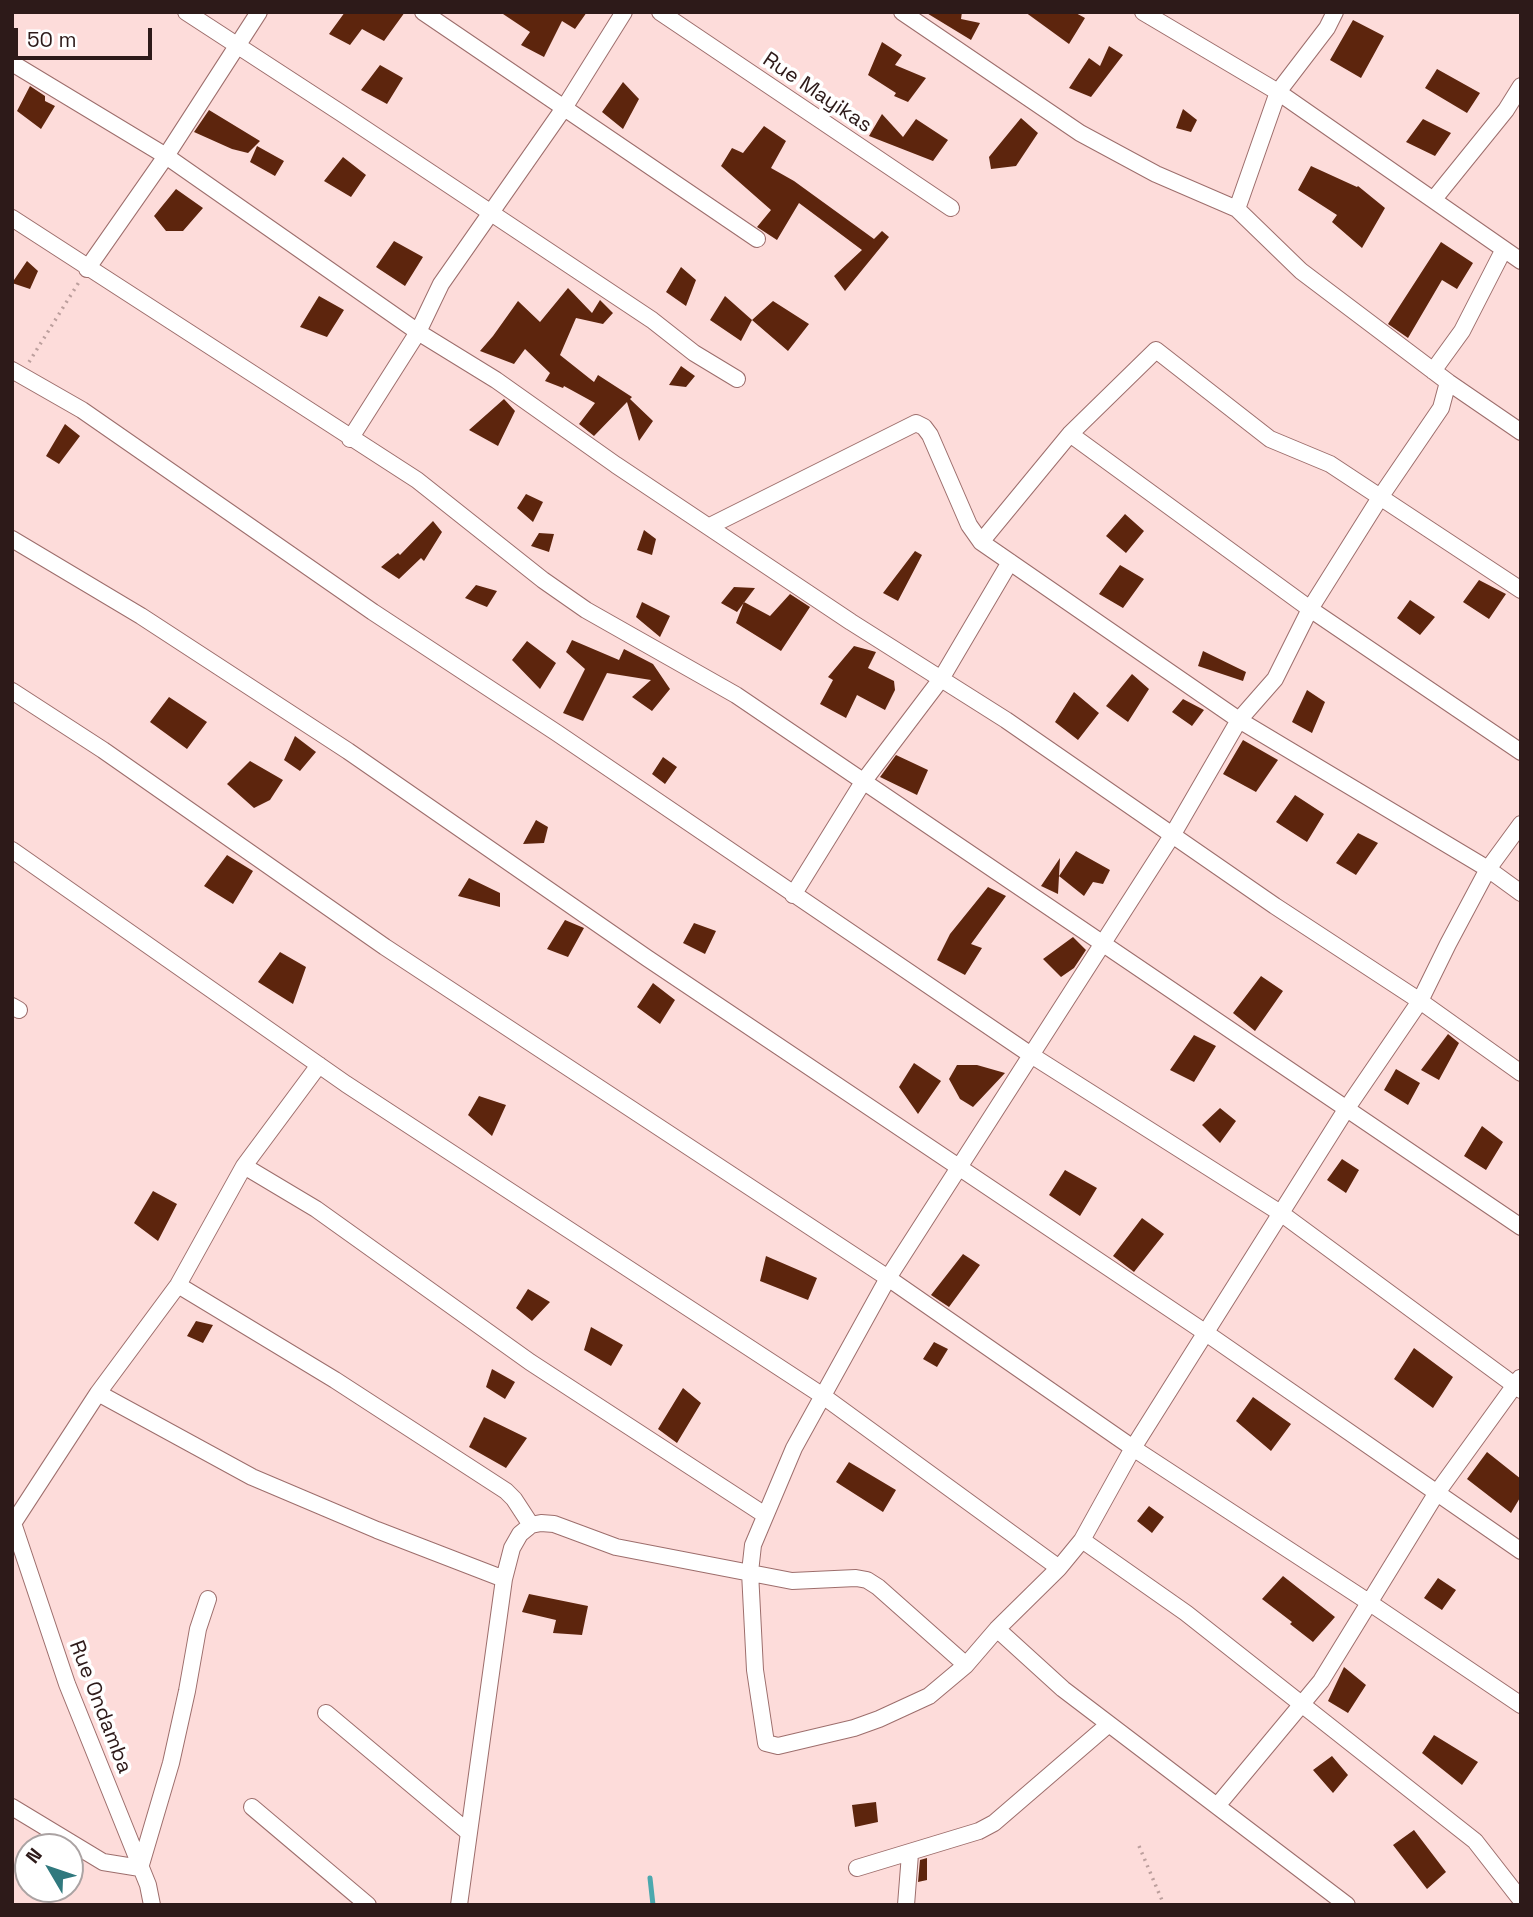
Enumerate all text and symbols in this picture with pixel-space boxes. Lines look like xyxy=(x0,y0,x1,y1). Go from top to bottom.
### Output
scale bar xyxy=(18,14,156,58)
text: 50 m xyxy=(27,26,77,53)
street label: Rue Mayikas xyxy=(758,47,876,139)
street label: Rue Ondamba xyxy=(63,1637,137,1777)
north arrow xyxy=(14,1833,84,1903)
text: N xyxy=(20,1843,48,1869)

